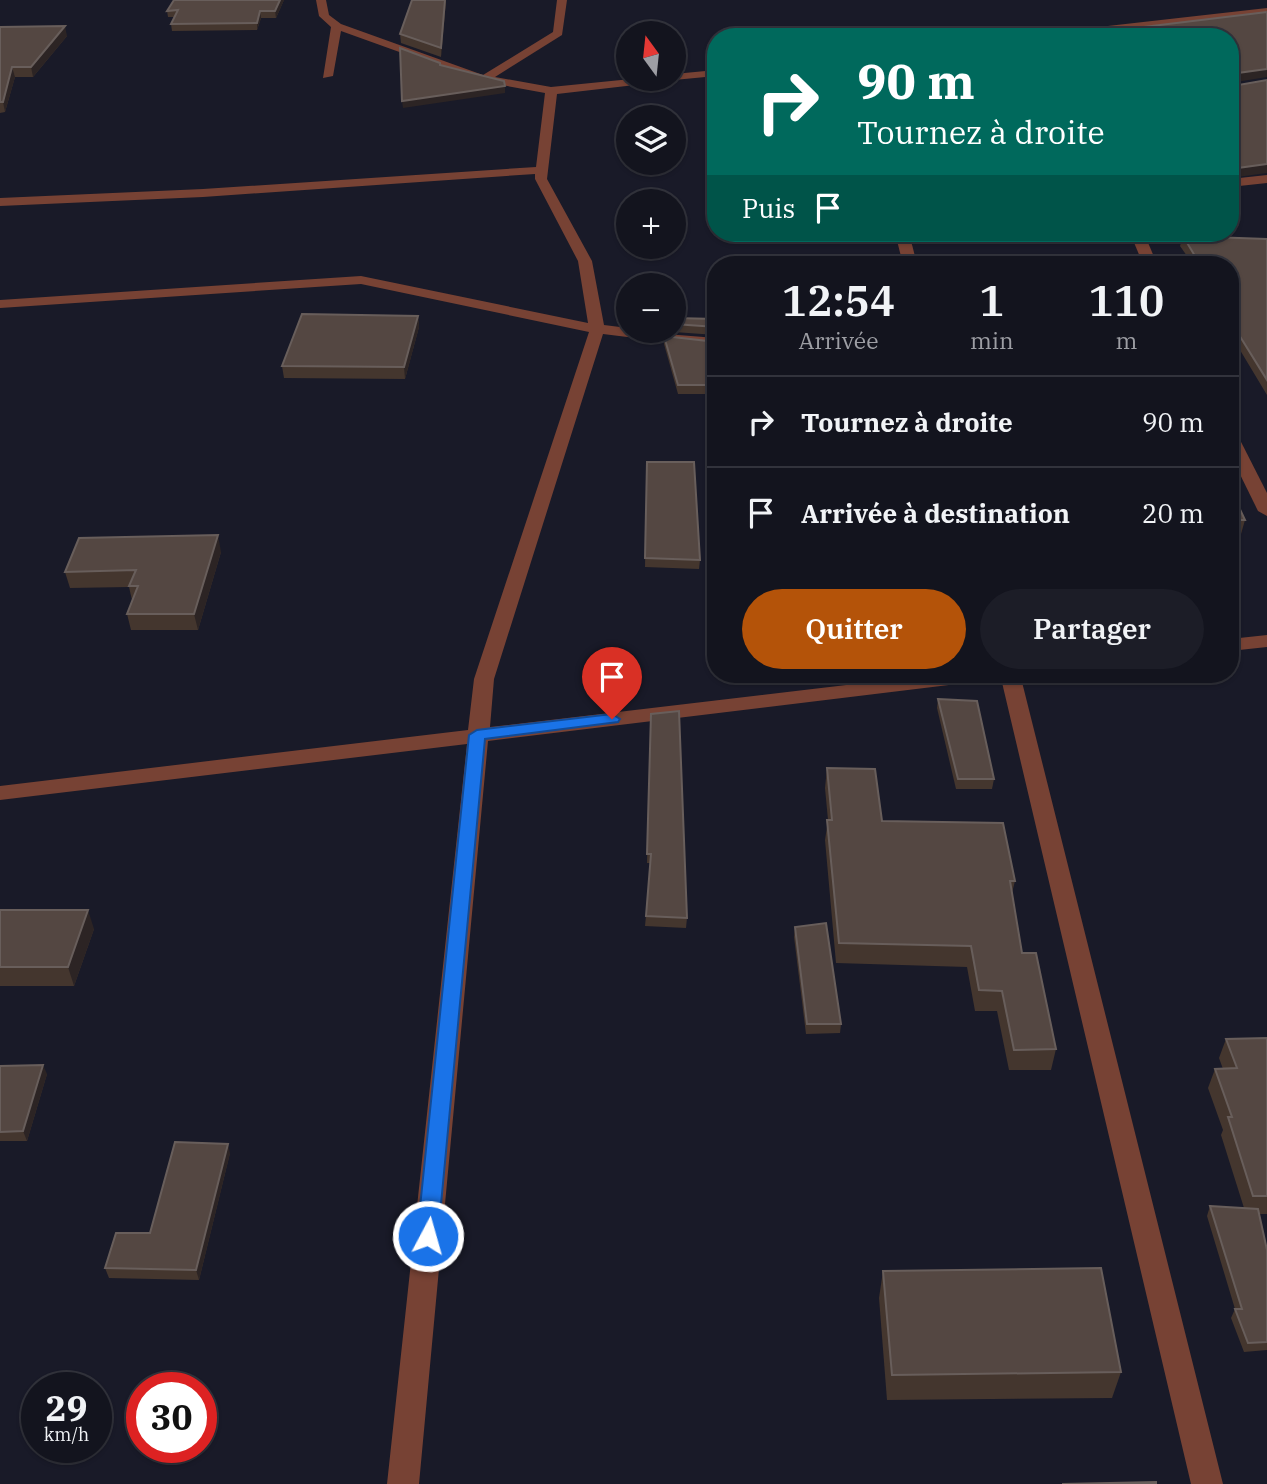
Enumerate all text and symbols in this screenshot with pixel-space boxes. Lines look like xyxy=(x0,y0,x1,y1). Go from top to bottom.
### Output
north arrow xyxy=(616,21,686,91)
map controls xyxy=(616,21,686,343)
text: 90 m xyxy=(857,49,975,112)
icon: right xyxy=(742,56,833,147)
button: layers xyxy=(616,105,686,175)
text: Tournez à droite xyxy=(857,111,1105,153)
button: + xyxy=(616,189,686,259)
icon: arrive xyxy=(809,189,847,227)
text: Puis xyxy=(742,191,795,225)
button: − xyxy=(616,273,686,343)
text: 12:54 xyxy=(782,273,895,328)
text: 1 xyxy=(979,273,1004,328)
text: 110 xyxy=(1089,273,1164,328)
text: Arrivée xyxy=(798,325,879,355)
text: min xyxy=(970,325,1014,355)
text: m xyxy=(1115,325,1137,355)
icon: right xyxy=(742,403,780,441)
text: Tournez à droite xyxy=(801,405,1013,439)
text: 90 m xyxy=(1142,405,1204,439)
icon: arrive xyxy=(742,494,780,532)
text: Arrivée à destination xyxy=(801,496,1070,530)
text: 20 m xyxy=(1142,496,1204,530)
button: Quitter xyxy=(742,589,966,669)
button: Partager xyxy=(980,589,1204,669)
pin xyxy=(582,647,642,719)
icon: arrive xyxy=(593,658,631,696)
position arrow xyxy=(391,1199,465,1273)
speed limit sign: 30 xyxy=(126,1372,217,1463)
text: 29 xyxy=(45,1385,88,1431)
text: km/h xyxy=(44,1423,89,1446)

